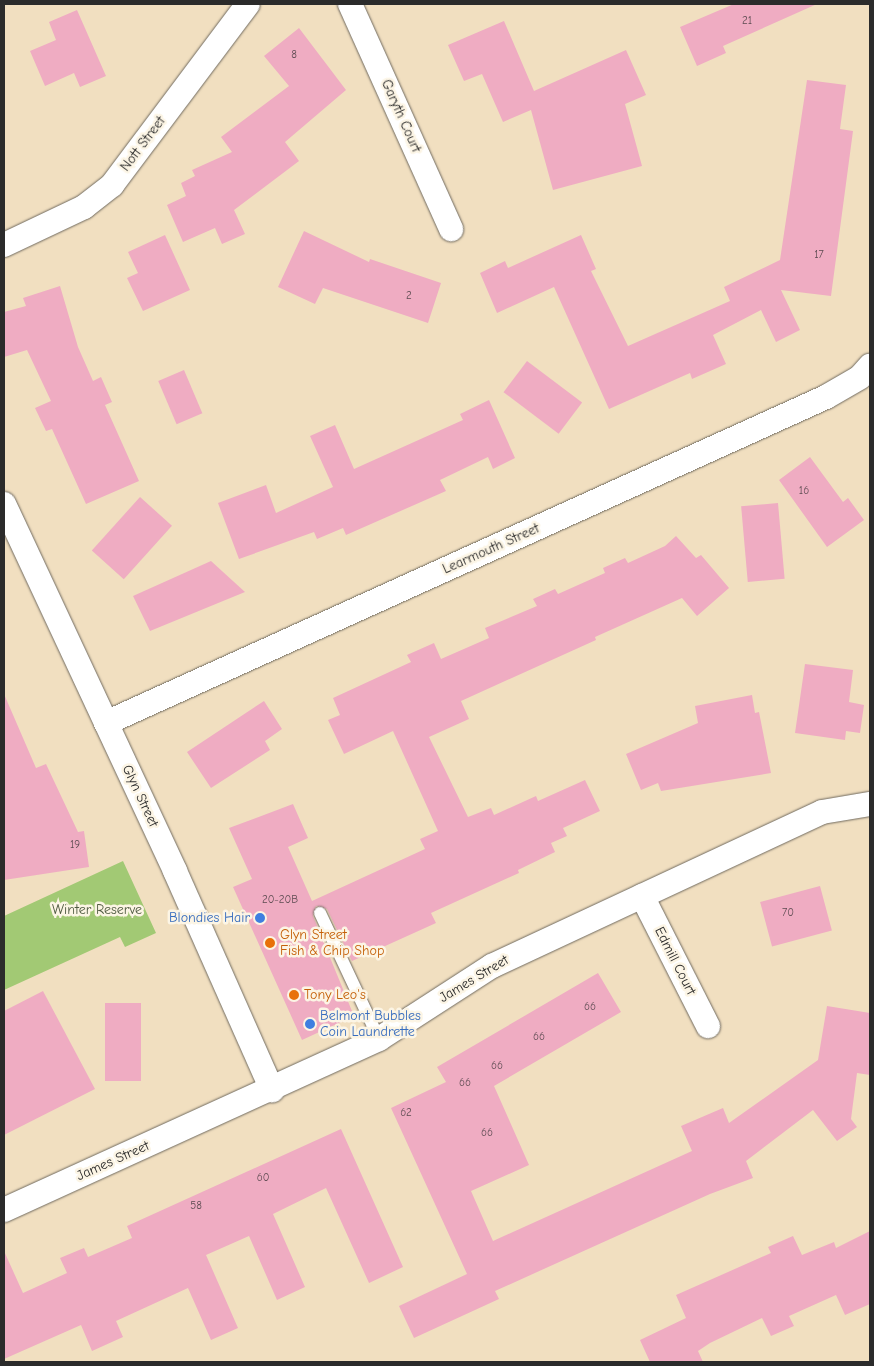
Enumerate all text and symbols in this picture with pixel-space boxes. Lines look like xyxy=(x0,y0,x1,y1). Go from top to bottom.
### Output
house number: 21 xyxy=(742,14,752,28)
house number: 8 xyxy=(291,48,297,62)
street label: Garyth Court xyxy=(377,77,425,155)
street label: Nott Street xyxy=(117,113,169,175)
house number: 17 xyxy=(814,248,824,262)
house number: 2 xyxy=(406,289,412,303)
house number: 16 xyxy=(799,484,809,498)
street label: Learmouth Street xyxy=(440,520,542,578)
street label: Glyn Street xyxy=(118,762,162,830)
house number: 19 xyxy=(70,838,80,852)
house number: 20-20B xyxy=(262,893,298,907)
park label: Winter Reserve xyxy=(52,902,142,918)
house number: 70 xyxy=(782,906,794,920)
place label: Blondies Hair xyxy=(169,910,250,926)
marker: Blondies Hair xyxy=(254,912,266,924)
street label: Edmill Court xyxy=(651,924,699,998)
place label: Glyn Street Fish & Chip Shop xyxy=(280,927,384,960)
marker: Glyn Street Fish & Chip Shop xyxy=(264,937,276,949)
street label: James Street xyxy=(436,952,512,1006)
place label: Tony Leo's xyxy=(304,987,366,1003)
marker: Tony Leo's xyxy=(288,989,300,1001)
house number: 66 xyxy=(584,1000,596,1014)
place label: Belmont Bubbles Coin Laundrette xyxy=(320,1008,421,1040)
marker: Belmont Bubbles Coin Laundrette xyxy=(304,1018,316,1030)
house number: 66 xyxy=(533,1030,545,1044)
house number: 66 xyxy=(491,1059,503,1073)
house number: 66 xyxy=(459,1076,471,1090)
house number: 62 xyxy=(400,1106,412,1120)
house number: 66 xyxy=(481,1126,493,1140)
street label: James Street xyxy=(74,1138,152,1184)
house number: 60 xyxy=(257,1171,269,1185)
house number: 58 xyxy=(190,1199,202,1213)

